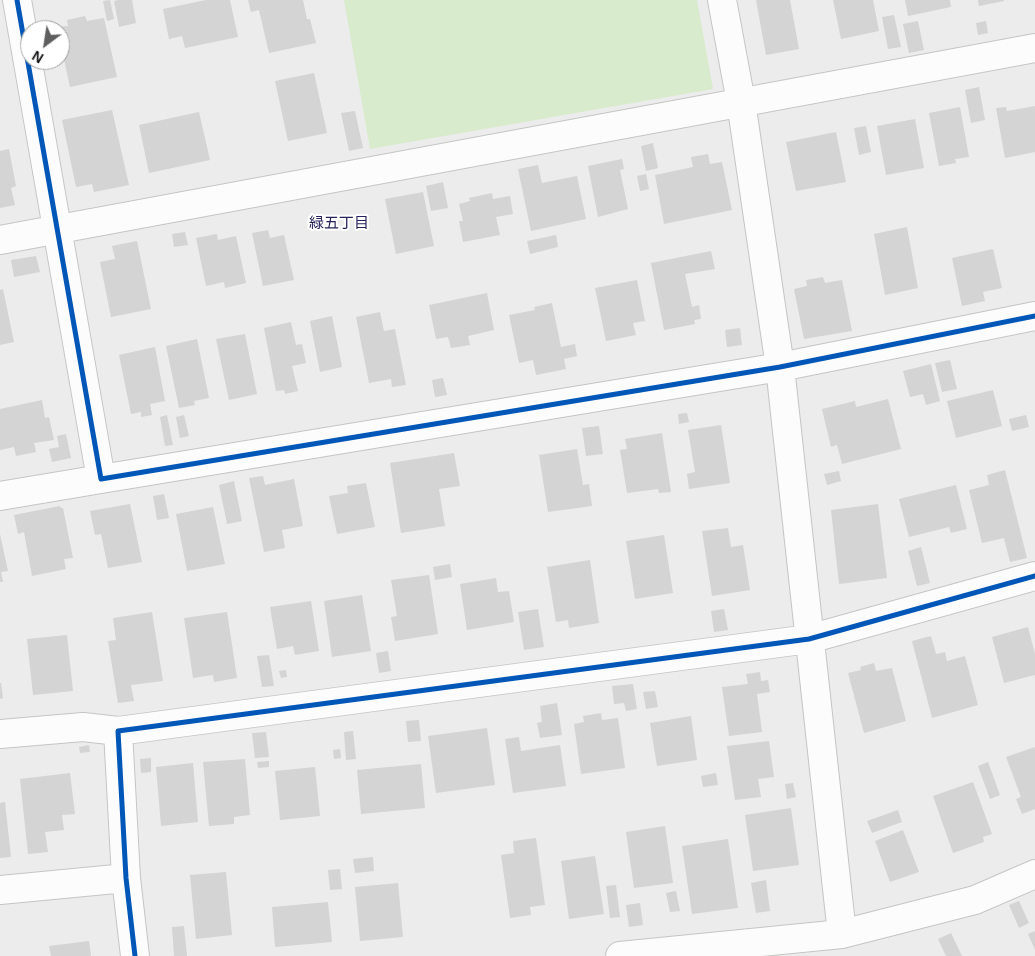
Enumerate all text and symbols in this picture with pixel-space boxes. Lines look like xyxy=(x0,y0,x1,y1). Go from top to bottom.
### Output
north arrow xyxy=(20,20,70,70)
text: N xyxy=(29,48,46,66)
district label: 緑五丁目 xyxy=(309,215,369,233)

